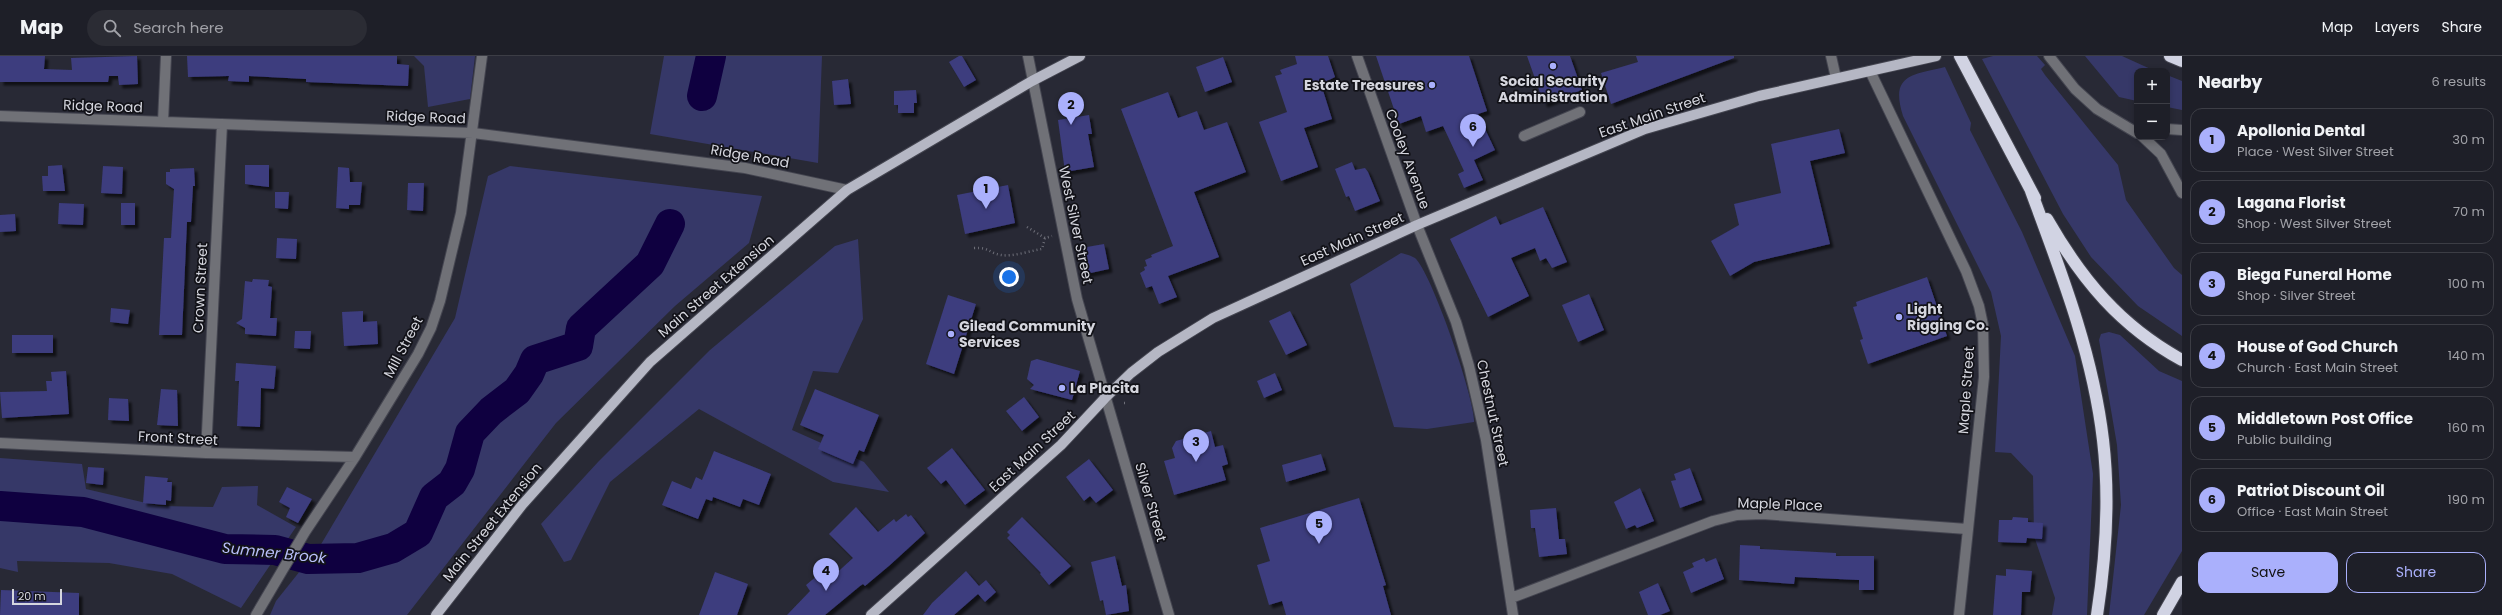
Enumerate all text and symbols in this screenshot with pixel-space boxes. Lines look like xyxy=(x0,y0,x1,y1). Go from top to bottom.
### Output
search box xyxy=(87,10,367,46)
text: Map xyxy=(20,14,63,41)
icon: search xyxy=(101,17,123,39)
text: Search here xyxy=(133,17,224,38)
text: Map xyxy=(2322,17,2353,37)
text: Layers xyxy=(2375,17,2419,37)
text: Share xyxy=(2441,17,2482,37)
marker: Social Security Administration xyxy=(1548,61,1558,71)
map controls xyxy=(2134,68,2170,140)
button: + xyxy=(2134,68,2170,104)
text: Nearby xyxy=(2198,70,2262,94)
place label: Social Security Administration xyxy=(1498,71,1608,107)
text: 6 results xyxy=(2432,72,2486,91)
place label: Estate Treasures xyxy=(1304,75,1424,95)
marker: Estate Treasures xyxy=(1427,80,1437,90)
street label: East Main Street xyxy=(1596,87,1708,143)
pin: 2 xyxy=(1058,92,1084,125)
street label: Ridge Road xyxy=(63,95,143,117)
button: − xyxy=(2134,104,2170,140)
street label: Ridge Road xyxy=(386,106,466,128)
street label: Cooley Avenue xyxy=(1381,106,1435,212)
pin: 6 xyxy=(1460,114,1486,147)
text: Apollonia Dental xyxy=(2237,120,2365,141)
text: 1 xyxy=(2210,130,2214,149)
text: 30 m xyxy=(2452,130,2485,149)
street label: Ridge Road xyxy=(709,139,791,173)
text: Place · West Silver Street xyxy=(2237,142,2394,161)
street label: West Silver Street xyxy=(1054,164,1098,286)
pin: 1 xyxy=(973,176,999,209)
text: Lagana Florist xyxy=(2237,192,2346,213)
text: 2 xyxy=(2208,202,2216,221)
text: 70 m xyxy=(2453,202,2485,221)
street label: East Main Street xyxy=(1297,207,1407,271)
text: Shop · West Silver Street xyxy=(2237,214,2391,233)
street label: Main Street Extension xyxy=(654,230,778,342)
street label: Crown Street xyxy=(188,242,212,334)
text: Biega Funeral Home xyxy=(2237,264,2392,285)
your location xyxy=(999,267,1019,287)
text: 3 xyxy=(2208,274,2216,293)
text: 100 m xyxy=(2448,274,2485,293)
text: Shop · Silver Street xyxy=(2237,286,2356,305)
place label: Light Rigging Co. xyxy=(1907,299,1989,335)
marker: Light Rigging Co. xyxy=(1894,312,1904,322)
street label: Mill Street xyxy=(378,313,428,381)
place label: Gilead Community Services xyxy=(959,316,1095,352)
marker: Gilead Community Services xyxy=(946,329,956,339)
text: House of God Church xyxy=(2237,336,2398,357)
street label: Maple Street xyxy=(1953,345,1979,435)
text: 4 xyxy=(2208,346,2216,365)
text: 140 m xyxy=(2448,346,2485,365)
street label: Chestnut Street xyxy=(1472,358,1514,468)
text: Church · East Main Street xyxy=(2237,358,2398,377)
place label: La Placita xyxy=(1070,378,1139,398)
marker: La Placita xyxy=(1057,383,1067,393)
street label: East Main Street xyxy=(984,406,1080,496)
text: Middletown Post Office xyxy=(2237,408,2413,429)
text: 5 xyxy=(2208,418,2216,437)
text: 160 m xyxy=(2448,418,2485,437)
street label: Front Street xyxy=(138,426,218,450)
pin: 3 xyxy=(1183,429,1209,462)
text: Public building xyxy=(2237,430,2332,449)
street label: Main Street Extension xyxy=(438,458,546,586)
street label: Silver Street xyxy=(1130,460,1172,544)
text: Patriot Discount Oil xyxy=(2237,480,2385,501)
text: 6 xyxy=(2208,490,2216,509)
text: 190 m xyxy=(2448,490,2485,509)
street label: Maple Place xyxy=(1737,493,1823,515)
text: Office · East Main Street xyxy=(2237,502,2388,521)
pin: 5 xyxy=(1306,511,1332,544)
water label: Sumner Brook xyxy=(221,537,328,569)
button: Save xyxy=(2198,552,2338,593)
button: Share xyxy=(2346,552,2486,593)
pin: 4 xyxy=(813,558,839,591)
scale bar xyxy=(12,587,62,606)
text: 20 m xyxy=(18,588,46,604)

